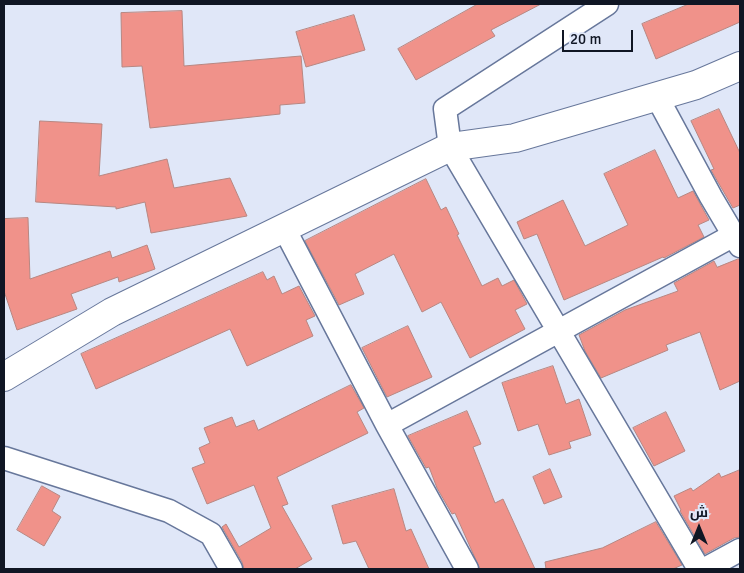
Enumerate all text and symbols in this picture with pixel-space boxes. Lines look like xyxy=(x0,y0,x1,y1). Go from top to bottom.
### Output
scale bar xyxy=(564,20,635,52)
text: 20 m xyxy=(570,30,601,48)
north arrow xyxy=(674,503,724,553)
text: ش xyxy=(690,504,708,521)

